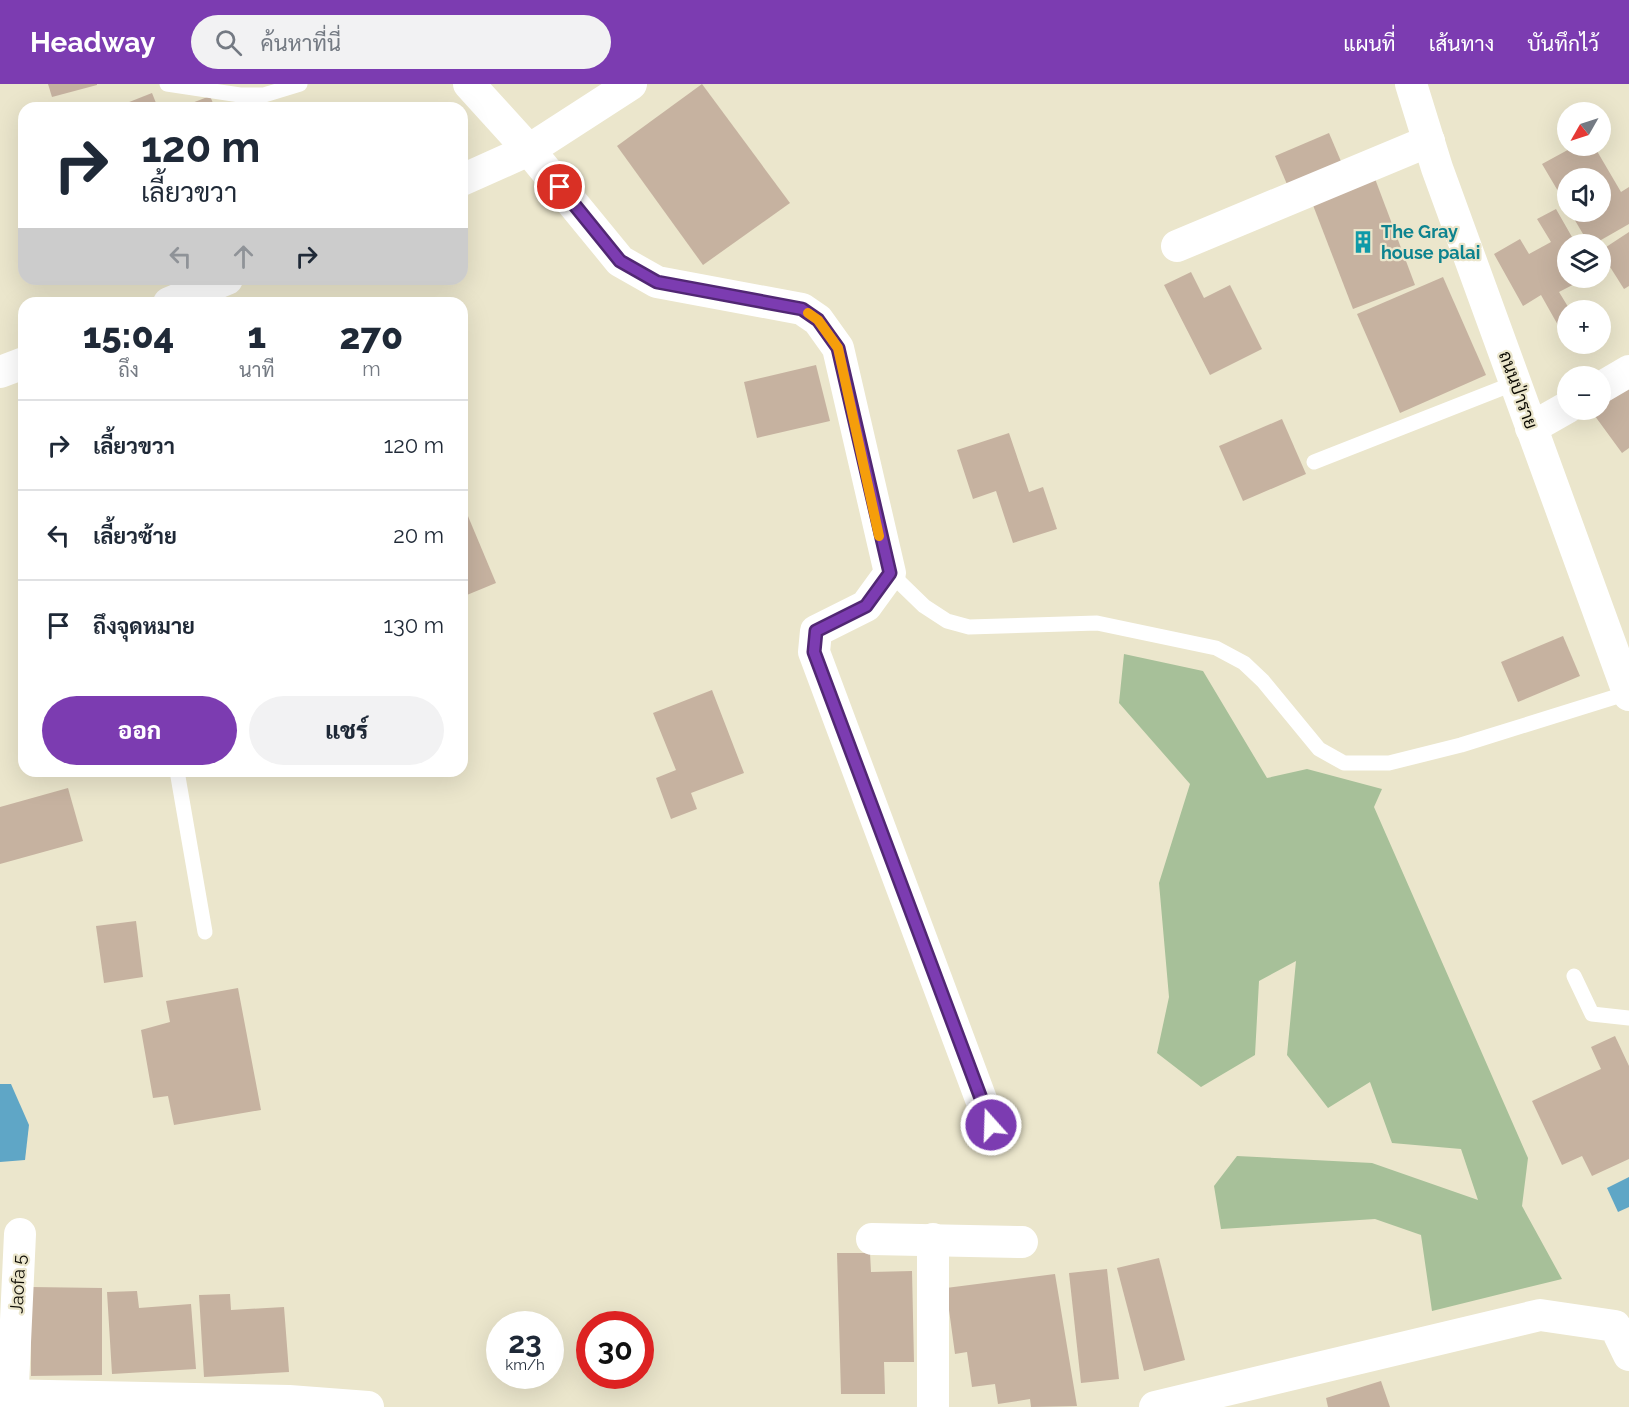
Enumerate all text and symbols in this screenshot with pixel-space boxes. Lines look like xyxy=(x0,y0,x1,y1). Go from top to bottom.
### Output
search box xyxy=(191,15,611,69)
text: Headway xyxy=(30,26,155,59)
icon: search xyxy=(212,26,245,59)
text: ค้นหาที่นี่ xyxy=(260,30,341,56)
text: แผนที่ xyxy=(1343,31,1396,56)
text: เส้นทาง xyxy=(1429,31,1494,56)
text: บันทึกไว้ xyxy=(1527,31,1599,56)
north arrow xyxy=(1557,102,1611,156)
map controls xyxy=(1557,102,1611,420)
text: 120 m xyxy=(141,123,260,172)
icon: right xyxy=(42,126,120,204)
pin xyxy=(534,161,585,212)
button: sound xyxy=(1557,168,1611,222)
icon: arrive xyxy=(543,170,576,203)
text: เลี้ยวขวา xyxy=(141,177,237,208)
place label: The Gray house palai xyxy=(1381,221,1480,263)
building icon: The Gray house palai xyxy=(1350,229,1376,255)
button: layers xyxy=(1557,234,1611,288)
icon: left xyxy=(164,240,197,273)
icon: ahead xyxy=(227,240,260,273)
icon: right xyxy=(290,240,323,273)
button: + xyxy=(1557,300,1611,354)
text: 15:04 xyxy=(83,314,174,356)
text: 1 xyxy=(248,314,266,356)
text: 270 xyxy=(339,315,403,357)
street label: ถนนป่าราย xyxy=(1495,348,1542,432)
text: m xyxy=(362,357,381,381)
text: ถึง xyxy=(118,358,139,382)
text: นาที xyxy=(239,358,275,382)
button: − xyxy=(1557,366,1611,420)
icon: right xyxy=(42,429,75,462)
text: 120 m xyxy=(384,432,444,458)
text: เลี้ยวขวา xyxy=(93,433,175,459)
icon: left xyxy=(42,519,75,552)
text: 20 m xyxy=(393,522,444,548)
text: เลี้ยวซ้าย xyxy=(93,523,177,549)
icon: arrive xyxy=(42,609,75,642)
text: 130 m xyxy=(384,612,444,638)
text: ถึงจุดหมาย xyxy=(93,613,195,639)
button: ออก xyxy=(42,696,237,765)
button: แชร์ xyxy=(249,696,444,765)
position arrow xyxy=(959,1093,1023,1157)
street label: Jaofa 5 xyxy=(5,1254,30,1314)
speed limit sign: 30 xyxy=(576,1311,654,1389)
text: 23 xyxy=(508,1325,542,1360)
text: km/h xyxy=(505,1356,545,1374)

